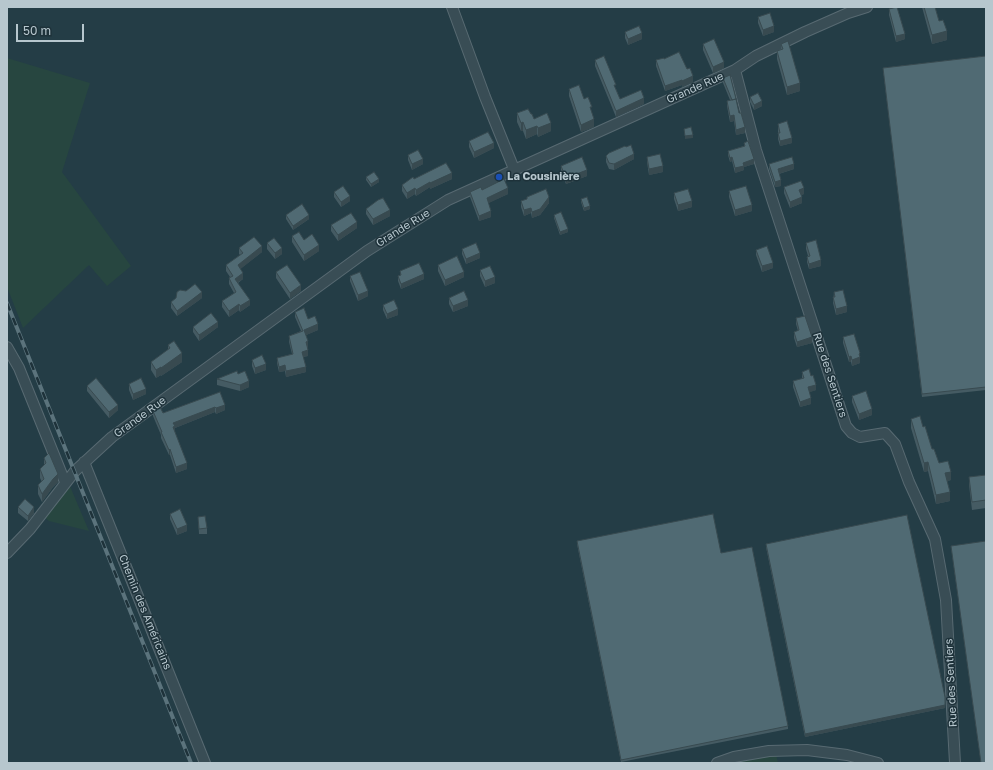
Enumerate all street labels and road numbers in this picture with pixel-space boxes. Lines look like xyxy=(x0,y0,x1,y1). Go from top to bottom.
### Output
street label: Grande Rue xyxy=(664,70,726,106)
street label: Grande Rue xyxy=(374,206,432,250)
street label: Rue des Sentiers xyxy=(810,331,850,419)
street label: Grande Rue xyxy=(111,394,169,440)
street label: Chemin des Américains xyxy=(116,552,174,672)
street label: Rue des Sentiers xyxy=(942,638,960,728)

